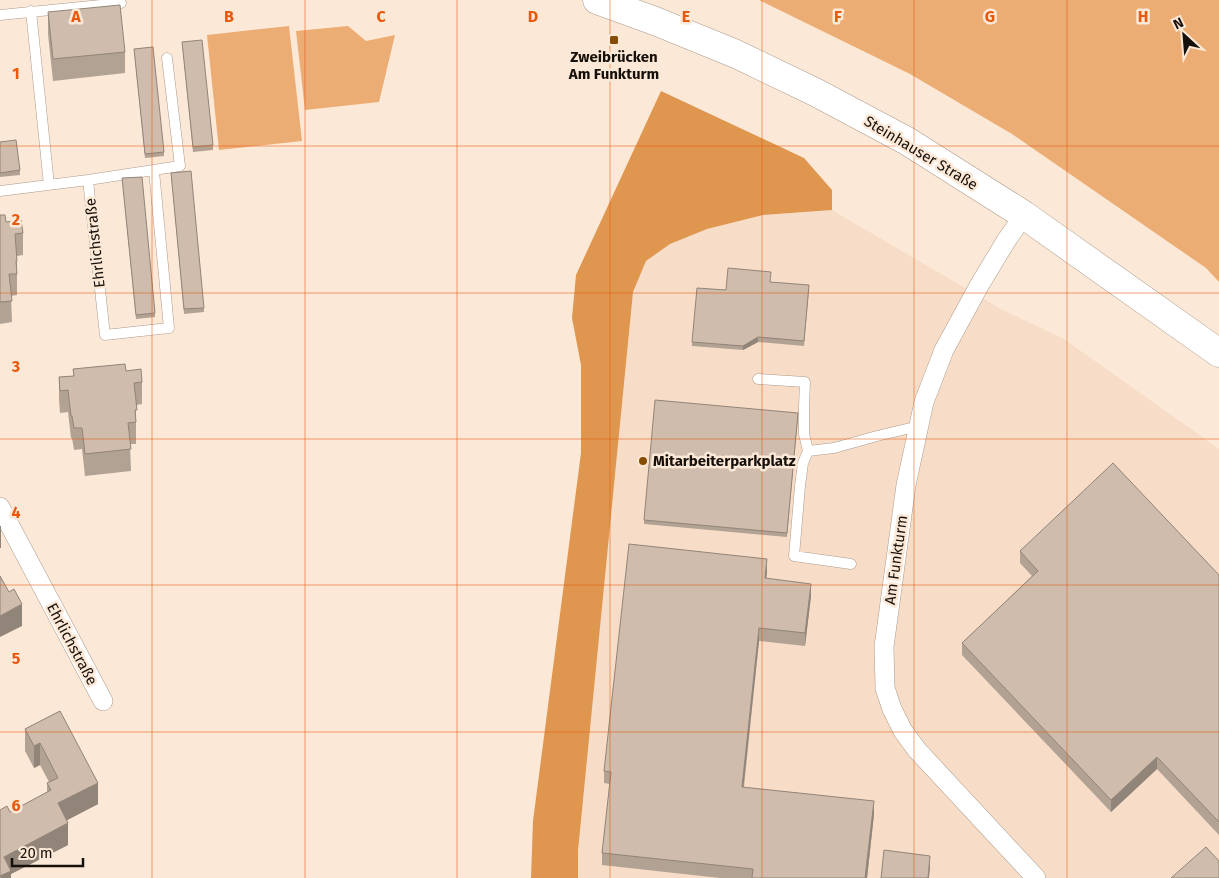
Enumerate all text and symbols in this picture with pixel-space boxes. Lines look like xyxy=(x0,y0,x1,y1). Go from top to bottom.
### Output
text: A xyxy=(70,7,81,26)
text: B xyxy=(224,7,234,26)
text: C xyxy=(376,7,386,26)
text: D xyxy=(528,7,538,26)
text: E xyxy=(682,7,690,26)
text: F xyxy=(834,7,842,26)
text: G xyxy=(985,7,995,26)
text: H xyxy=(1138,7,1148,26)
north arrow xyxy=(1159,10,1209,60)
text: N xyxy=(1171,14,1186,33)
marker: Zweibrücken Am Funkturm xyxy=(608,34,620,46)
place label: Zweibrücken Am Funkturm xyxy=(568,48,659,83)
text: 1 xyxy=(12,64,20,83)
street label: Steinhauser Straße xyxy=(861,112,981,194)
street label: Ehrlichstraße xyxy=(81,197,109,289)
text: 2 xyxy=(12,210,20,229)
text: 3 xyxy=(11,357,20,376)
place label: Mitarbeiterparkplatz xyxy=(653,452,796,470)
marker: Mitarbeiterparkplatz xyxy=(637,455,649,467)
text: 4 xyxy=(11,503,21,522)
street label: Am Funkturm xyxy=(881,514,911,606)
street label: Ehrlichstraße xyxy=(43,600,101,688)
text: 5 xyxy=(12,649,21,668)
text: 6 xyxy=(11,796,21,815)
scale bar xyxy=(12,836,84,868)
text: 20 m xyxy=(20,844,53,862)

